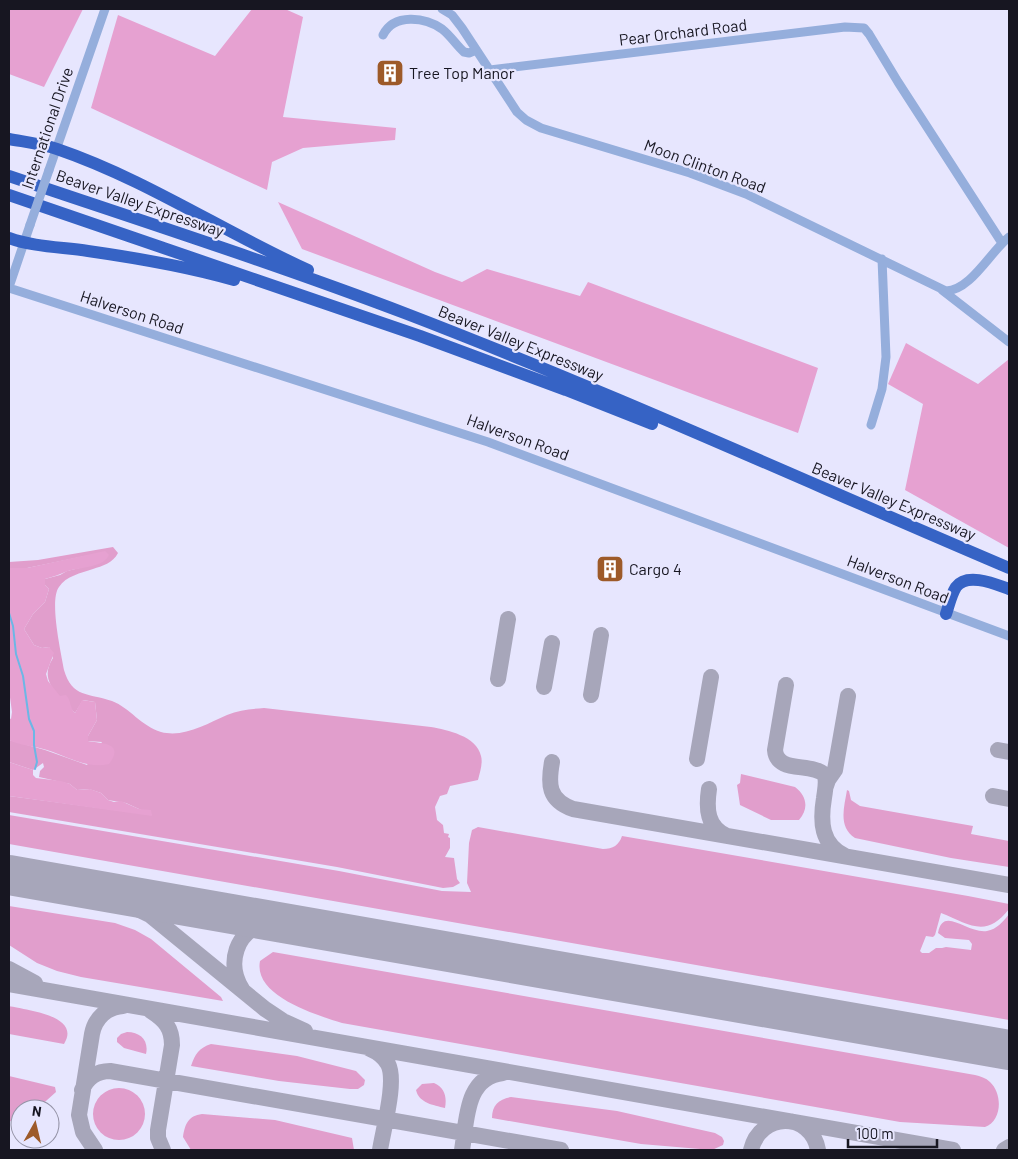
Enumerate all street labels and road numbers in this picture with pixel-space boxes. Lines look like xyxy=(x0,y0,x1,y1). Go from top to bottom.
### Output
street label: Pear Orchard Road xyxy=(618,14,748,49)
street label: International Drive xyxy=(17,65,76,191)
street label: Moon Clinton Road xyxy=(642,135,769,196)
street label: Beaver Valley Expressway xyxy=(54,165,227,240)
street label: Halverson Road xyxy=(78,286,186,337)
street label: Beaver Valley Expressway xyxy=(436,301,607,385)
street label: Halverson Road xyxy=(464,409,572,464)
street label: Beaver Valley Expressway xyxy=(809,457,980,544)
street label: Halverson Road xyxy=(845,550,952,607)

